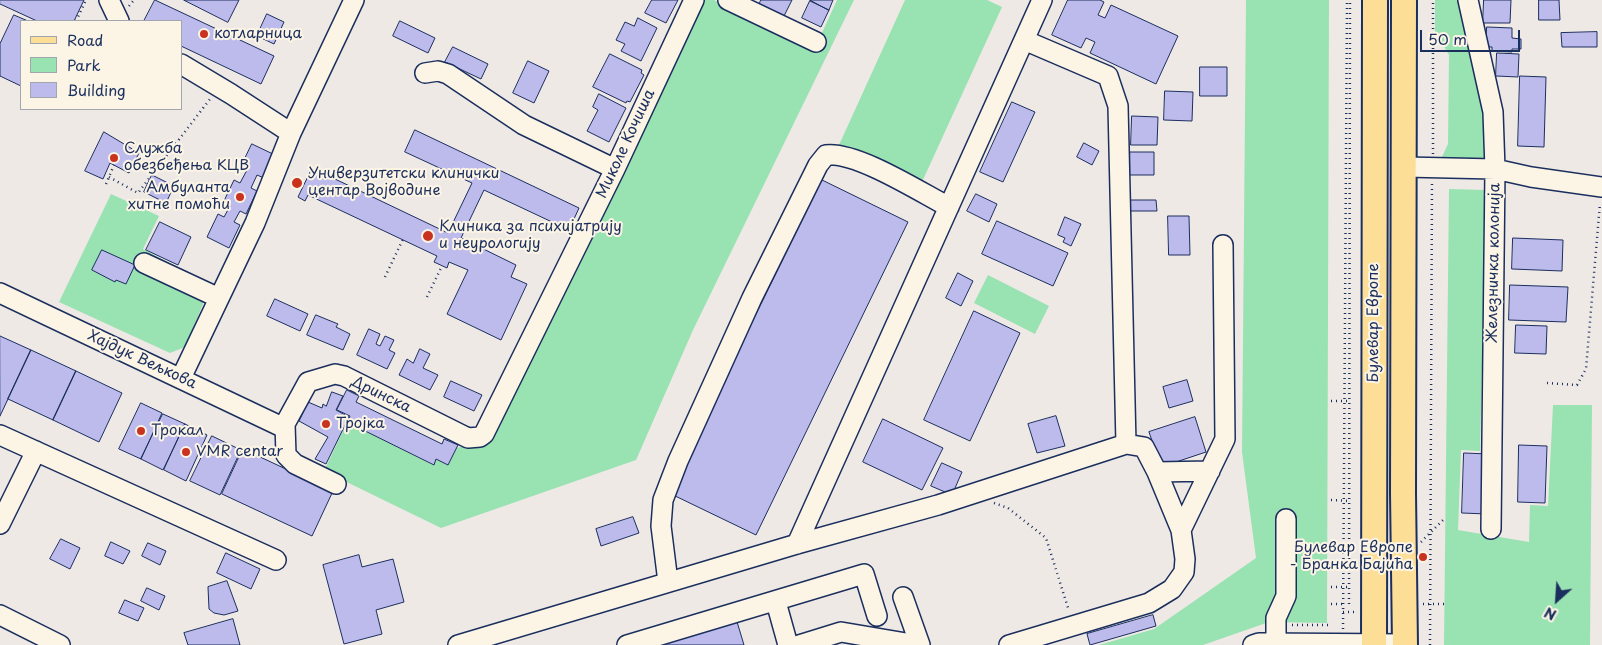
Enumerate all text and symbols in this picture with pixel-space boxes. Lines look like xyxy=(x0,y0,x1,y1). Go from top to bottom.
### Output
legend xyxy=(20,20,182,110)
scale bar xyxy=(1422,20,1522,52)
place label: котларница xyxy=(214,25,302,43)
text: 50 m xyxy=(1428,27,1467,50)
text: Road xyxy=(67,28,103,51)
marker: котларница xyxy=(198,28,210,40)
text: Park xyxy=(67,53,101,76)
text: Building xyxy=(67,78,126,101)
street label: Миколе Кочиша xyxy=(593,87,659,201)
place label: Служба обезбеђења КЦВ xyxy=(124,140,249,175)
marker: Служба обезбеђења КЦВ xyxy=(108,152,120,164)
place label: Универзитетски клинички центар Војводине xyxy=(308,165,500,200)
marker: Универзитетски клинички центар Војводине xyxy=(290,176,304,190)
place label: Амбуланта хитне помоћи xyxy=(128,179,230,214)
street label: Железничка колонија xyxy=(1484,183,1504,343)
marker: Амбуланта хитне помоћи xyxy=(234,191,246,203)
place label: Клиника за психијатрију и неурологију xyxy=(439,218,622,253)
marker: Клиника за психијатрију и неурологију xyxy=(421,229,435,243)
street label: Булевар Европе xyxy=(1365,263,1383,383)
street label: Хајдук Вељкова xyxy=(85,327,199,393)
street label: Дринска xyxy=(348,373,414,417)
place label: Тројка xyxy=(336,415,385,433)
marker: Тројка xyxy=(320,418,332,430)
place label: Трокал xyxy=(151,422,204,440)
marker: Трокал xyxy=(135,425,147,437)
place label: VMR centar xyxy=(196,443,283,461)
marker: VMR centar xyxy=(180,446,192,458)
place label: Булевар Европе - Бранка Бајића xyxy=(1290,539,1413,574)
marker: Булевар Европе - Бранка Бајића xyxy=(1417,551,1429,563)
north arrow xyxy=(1532,575,1582,625)
text: N xyxy=(1541,602,1560,626)

